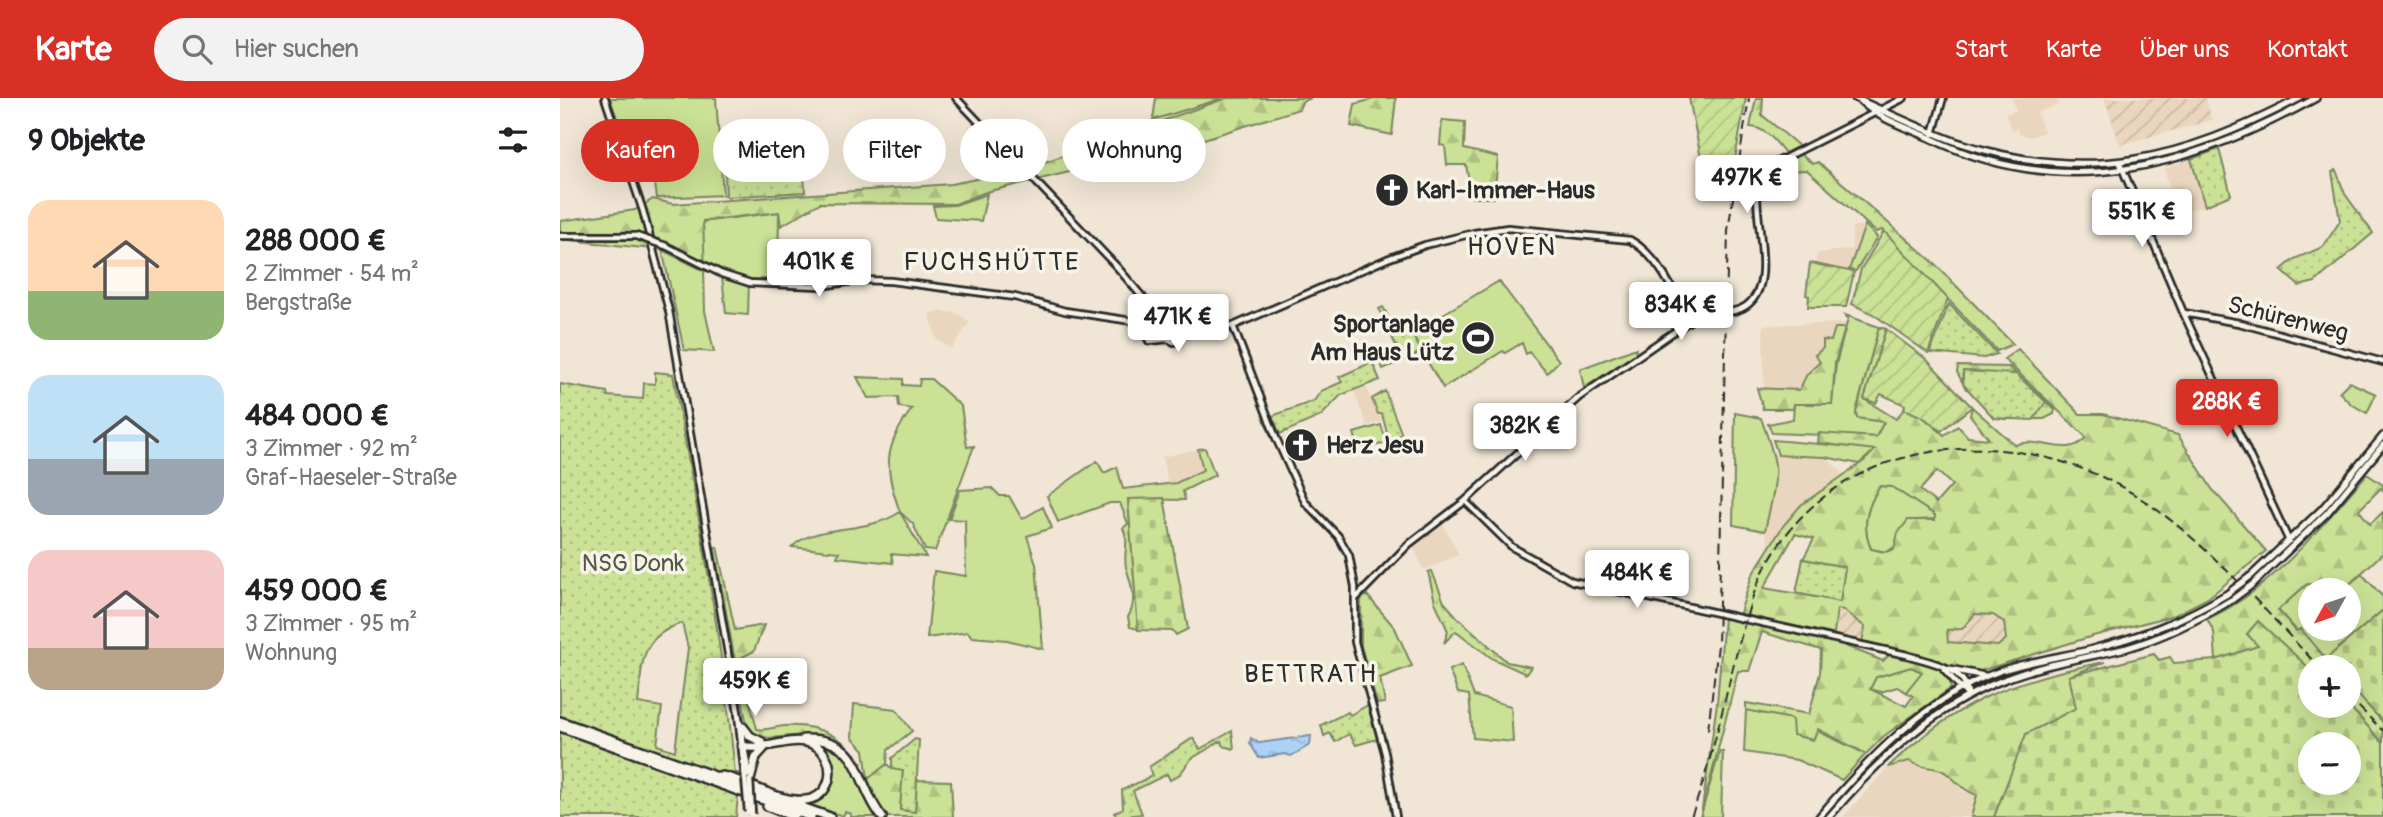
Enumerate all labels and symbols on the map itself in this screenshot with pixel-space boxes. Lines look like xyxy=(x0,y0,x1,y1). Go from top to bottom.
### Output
pin: 497K € xyxy=(1690,156,1804,215)
church icon: Karl-Immer-Haus xyxy=(1373,171,1411,209)
place label: Karl-Immer-Haus xyxy=(1416,176,1595,205)
pin: 551K € xyxy=(2085,190,2199,249)
district label: HOVEN xyxy=(1467,231,1557,263)
pin: 401K € xyxy=(762,240,876,299)
district label: FUCHSHÜTTE xyxy=(903,246,1081,278)
pin: 834K € xyxy=(1624,282,1738,342)
street label: Schürenweg xyxy=(2225,290,2351,348)
pin: 471K € xyxy=(1121,294,1235,354)
place label: Sportanlage Am Haus Lütz xyxy=(1310,310,1455,367)
sports icon: Sportanlage Am Haus Lütz xyxy=(1459,319,1497,357)
pin: 288K € xyxy=(2170,380,2284,439)
pin: 382K € xyxy=(1468,404,1582,463)
church icon: Herz Jesu xyxy=(1282,426,1320,464)
place label: Herz Jesu xyxy=(1326,431,1424,460)
park label: NSG Donk xyxy=(582,549,684,578)
pin: 484K € xyxy=(1580,550,1694,610)
north arrow xyxy=(2298,578,2361,640)
pin: 459K € xyxy=(698,658,812,718)
district label: BETTRATH xyxy=(1244,658,1378,690)

